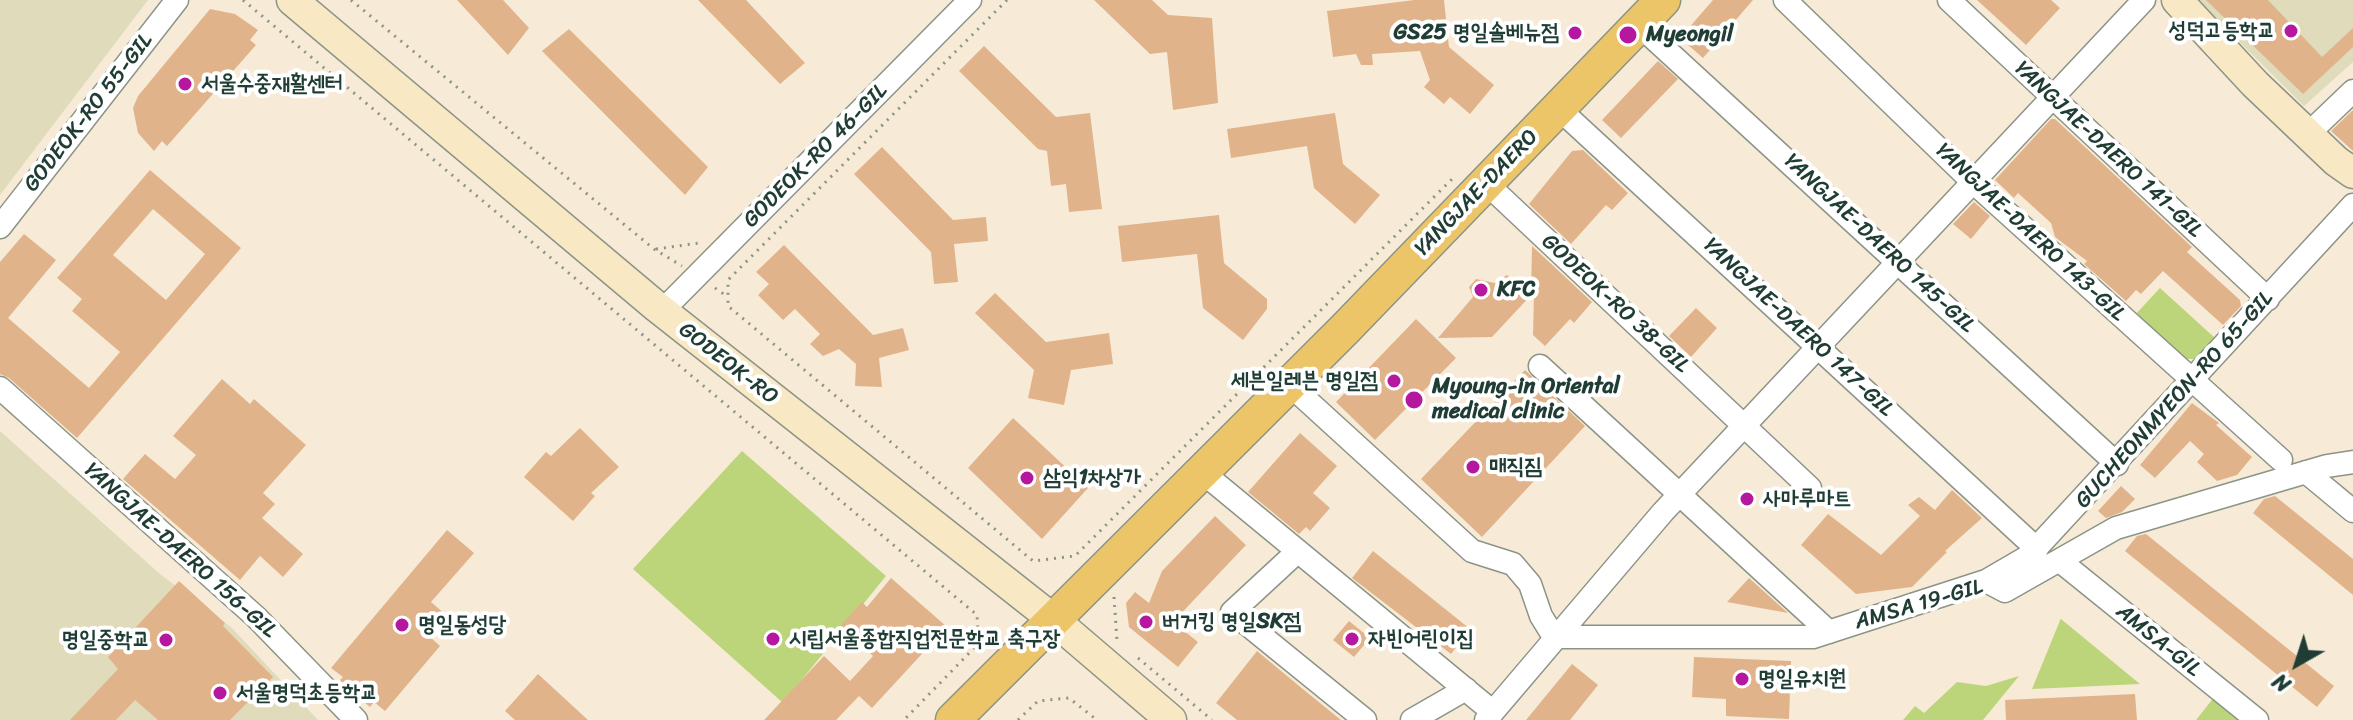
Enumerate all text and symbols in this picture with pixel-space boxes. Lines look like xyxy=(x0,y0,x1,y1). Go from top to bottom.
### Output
place label: 성덕고등학교 xyxy=(2169,18,2275,44)
place label: GS25 명일솔베뉴점 xyxy=(1393,20,1559,46)
place label: Myeongil xyxy=(1646,22,1733,48)
marker: 성덕고등학교 xyxy=(2282,22,2300,40)
marker: GS25 명일솔베뉴점 xyxy=(1566,24,1584,42)
marker: Myeongil xyxy=(1617,24,1639,46)
street label: GODEOK-RO 55-GIL xyxy=(19,28,159,198)
street label: YANGJAE-DAERO 141-GIL xyxy=(2009,56,2207,244)
place label: 서울수중재활센터 xyxy=(201,71,343,97)
marker: 서울수중재활센터 xyxy=(176,75,194,93)
street label: GODEOK-RO 46-GIL xyxy=(738,78,894,234)
street label: YANGJAE-DAERO xyxy=(1410,124,1544,262)
street label: YANGJAE-DAERO 143-GIL xyxy=(1930,138,2130,328)
street label: YANGJAE-DAERO 145-GIL xyxy=(1778,149,1980,339)
street label: GODEOK-RO 38-GIL xyxy=(1536,229,1694,379)
street label: YANGJAE-DAERO 147-GIL xyxy=(1697,233,1899,423)
place label: KFC xyxy=(1497,277,1536,303)
marker: KFC xyxy=(1472,281,1490,299)
street label: GUCHEONMYEON-RO 65-GIL xyxy=(2070,286,2280,514)
street label: GODEOK-RO xyxy=(673,317,783,411)
place label: 세븐일레븐 명일점 xyxy=(1231,368,1378,394)
marker: 세븐일레븐 명일점 xyxy=(1385,372,1403,390)
place label: Myoung-in Oriental medical clinic xyxy=(1432,374,1620,426)
marker: Myoung-in Oriental medical clinic xyxy=(1403,389,1425,411)
place label: 매직짐 xyxy=(1489,454,1542,480)
street label: YANGJAE-DAERO 156-GIL xyxy=(78,457,282,645)
marker: 매직짐 xyxy=(1464,458,1482,476)
place label: 삼익1차상가 xyxy=(1043,465,1141,491)
marker: 삼익1차상가 xyxy=(1018,469,1036,487)
place label: 사마루마트 xyxy=(1763,486,1852,512)
marker: 사마루마트 xyxy=(1738,490,1756,508)
street label: AMSA 19-GIL xyxy=(1852,574,1986,636)
street label: AMSA-GIL xyxy=(2110,599,2206,683)
place label: 버거킹 명일SK점 xyxy=(1162,609,1301,635)
place label: 명일동성당 xyxy=(418,612,507,638)
marker: 버거킹 명일SK점 xyxy=(1137,613,1155,631)
marker: 명일동성당 xyxy=(393,616,411,634)
north arrow xyxy=(2257,624,2337,704)
place label: 시립서울종합직업전문학교 축구장 xyxy=(789,626,1060,652)
place label: 자빈어린이집 xyxy=(1368,626,1474,652)
place label: 명일중학교 xyxy=(61,627,150,653)
marker: 시립서울종합직업전문학교 축구장 xyxy=(764,630,782,648)
marker: 자빈어린이집 xyxy=(1343,630,1361,648)
marker: 명일중학교 xyxy=(157,631,175,649)
text: N xyxy=(2263,663,2300,703)
place label: 명일유치원 xyxy=(1758,666,1847,692)
marker: 명일유치원 xyxy=(1733,670,1751,688)
place label: 서울명덕초등학교 xyxy=(236,680,378,706)
marker: 서울명덕초등학교 xyxy=(211,684,229,702)

